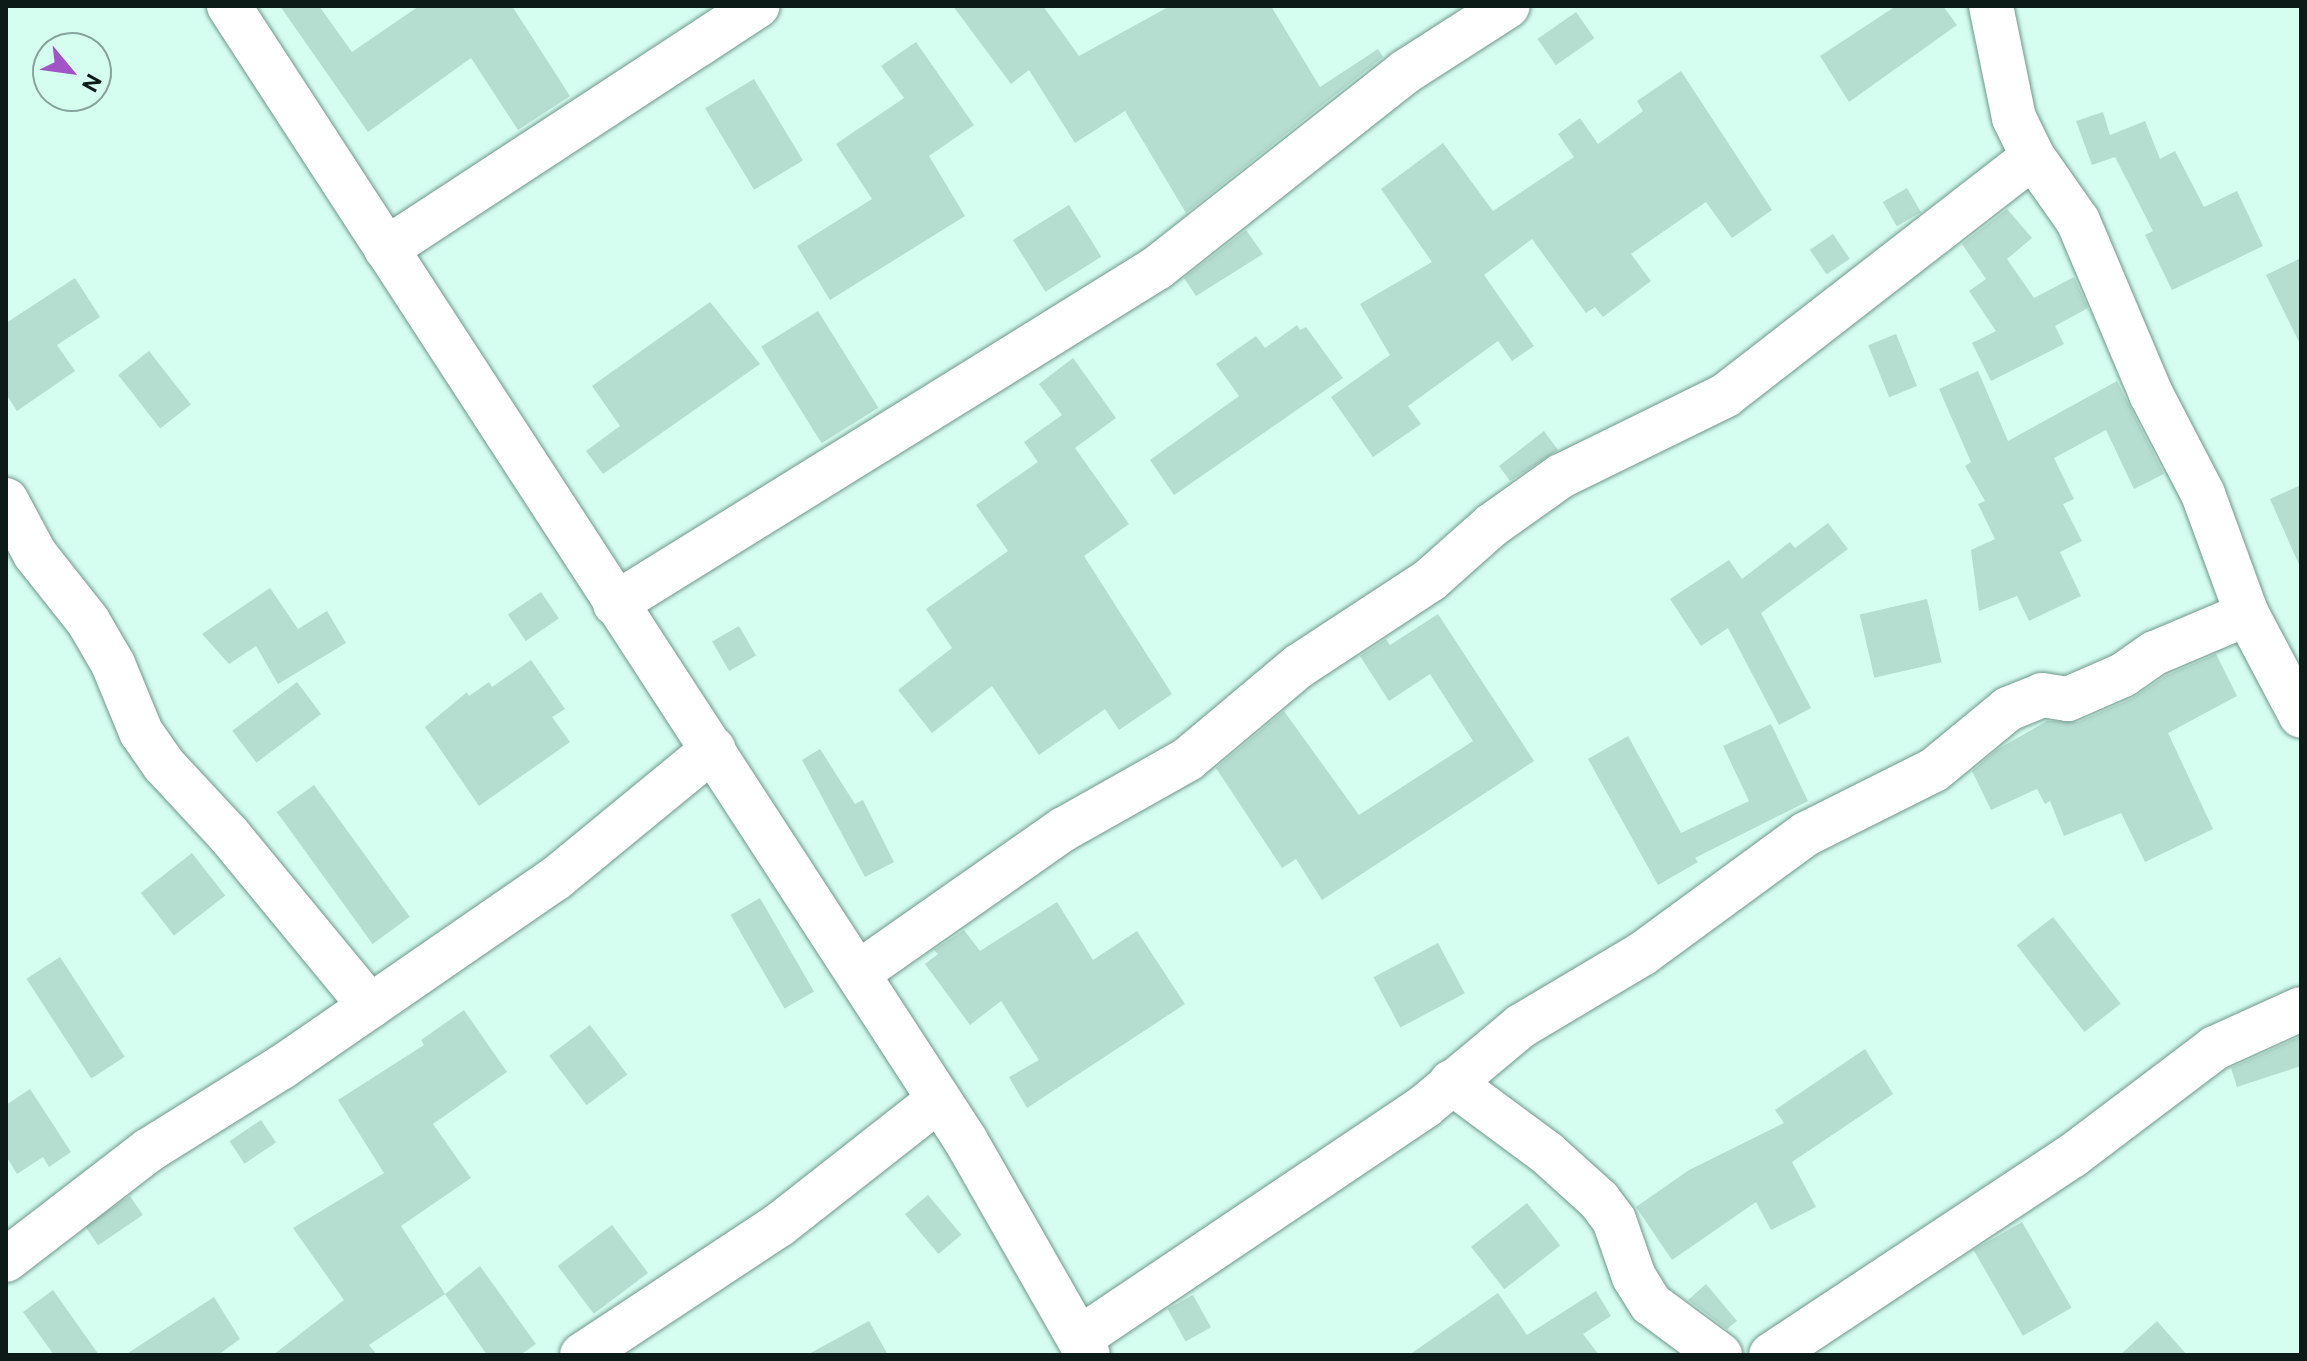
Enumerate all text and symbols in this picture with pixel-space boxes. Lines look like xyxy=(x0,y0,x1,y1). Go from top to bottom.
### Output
north arrow xyxy=(32,32,112,112)
text: N xyxy=(75,69,108,97)

